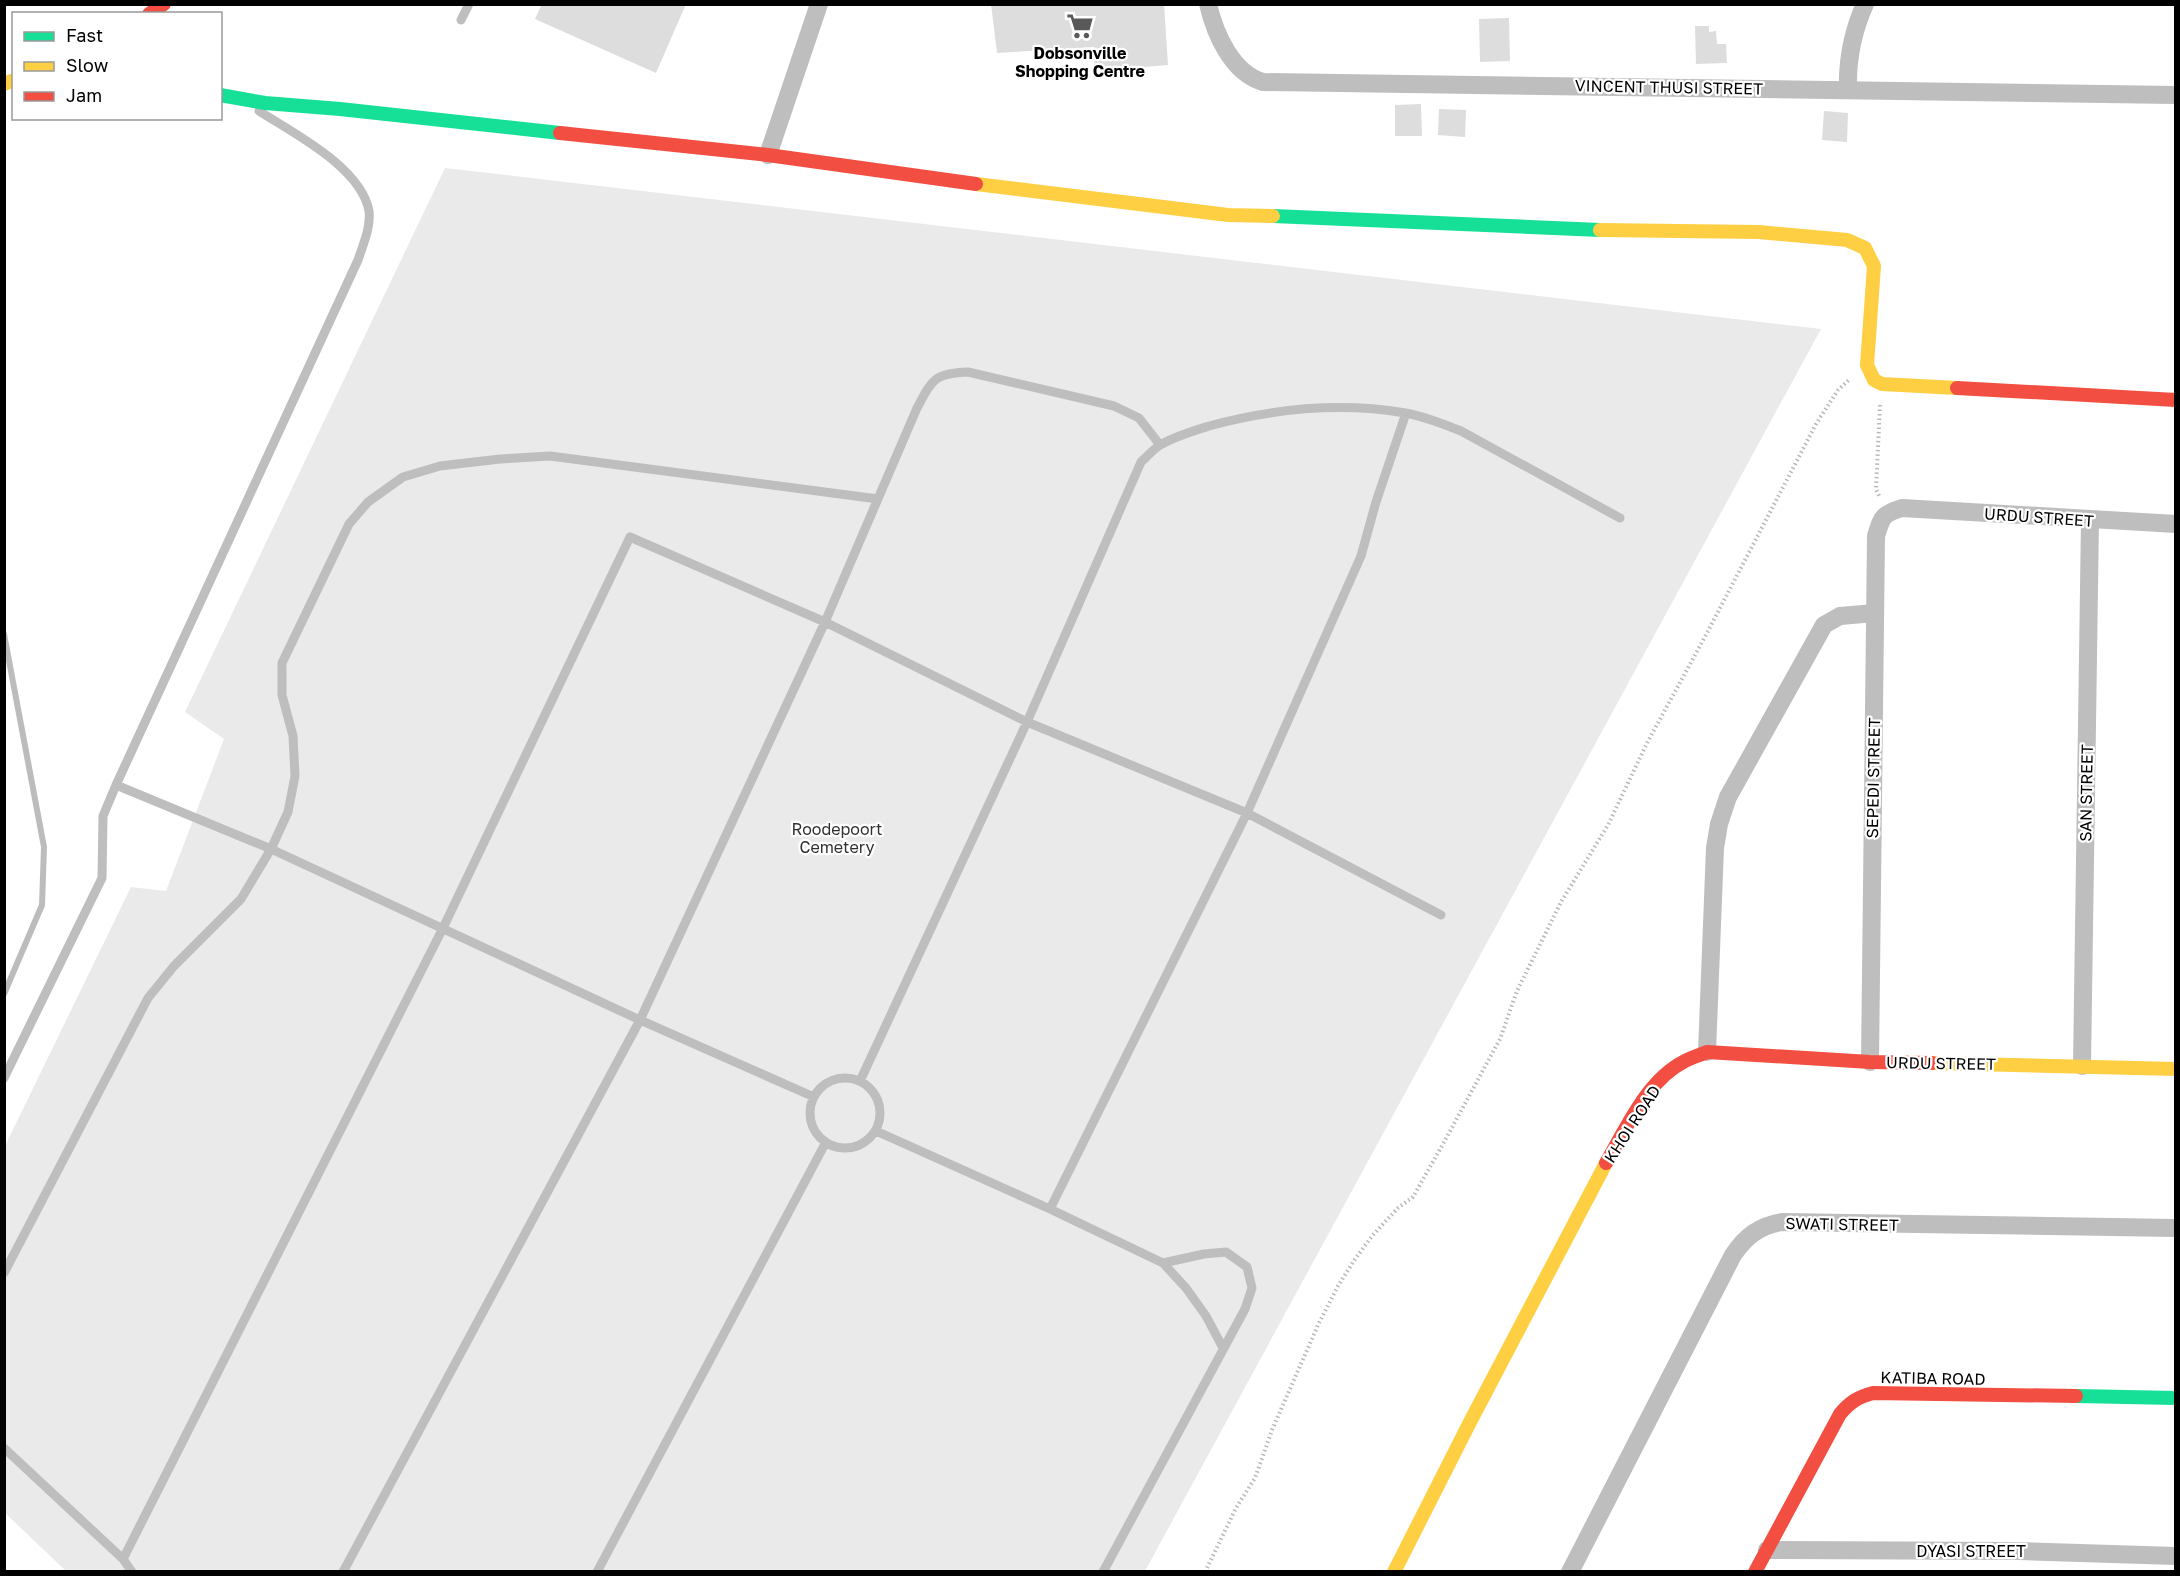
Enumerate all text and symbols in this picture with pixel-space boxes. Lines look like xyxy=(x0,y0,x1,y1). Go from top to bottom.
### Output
supermarket icon: Dobsonville Shopping Centre xyxy=(1065,11,1095,41)
legend xyxy=(12,12,222,120)
text: Fast xyxy=(66,24,103,46)
place label: Dobsonville Shopping Centre xyxy=(1015,43,1145,81)
text: Slow xyxy=(66,54,109,76)
street label: VINCENT THUSI STREET xyxy=(1575,75,1763,99)
text: Jam xyxy=(66,84,102,106)
street label: URDU STREET xyxy=(1983,503,2095,531)
street label: SEPEDI STREET xyxy=(1862,717,1884,839)
street label: SAN STREET xyxy=(2075,744,2097,842)
park label: Roodepoort Cemetery xyxy=(791,819,883,857)
street label: URDU STREET xyxy=(1886,1052,1996,1074)
street label: KHOI ROAD xyxy=(1600,1081,1664,1167)
street label: SWATI STREET xyxy=(1785,1213,1899,1235)
street label: KATIBA ROAD xyxy=(1880,1367,1986,1389)
street label: DYASI STREET xyxy=(1916,1541,2026,1561)

